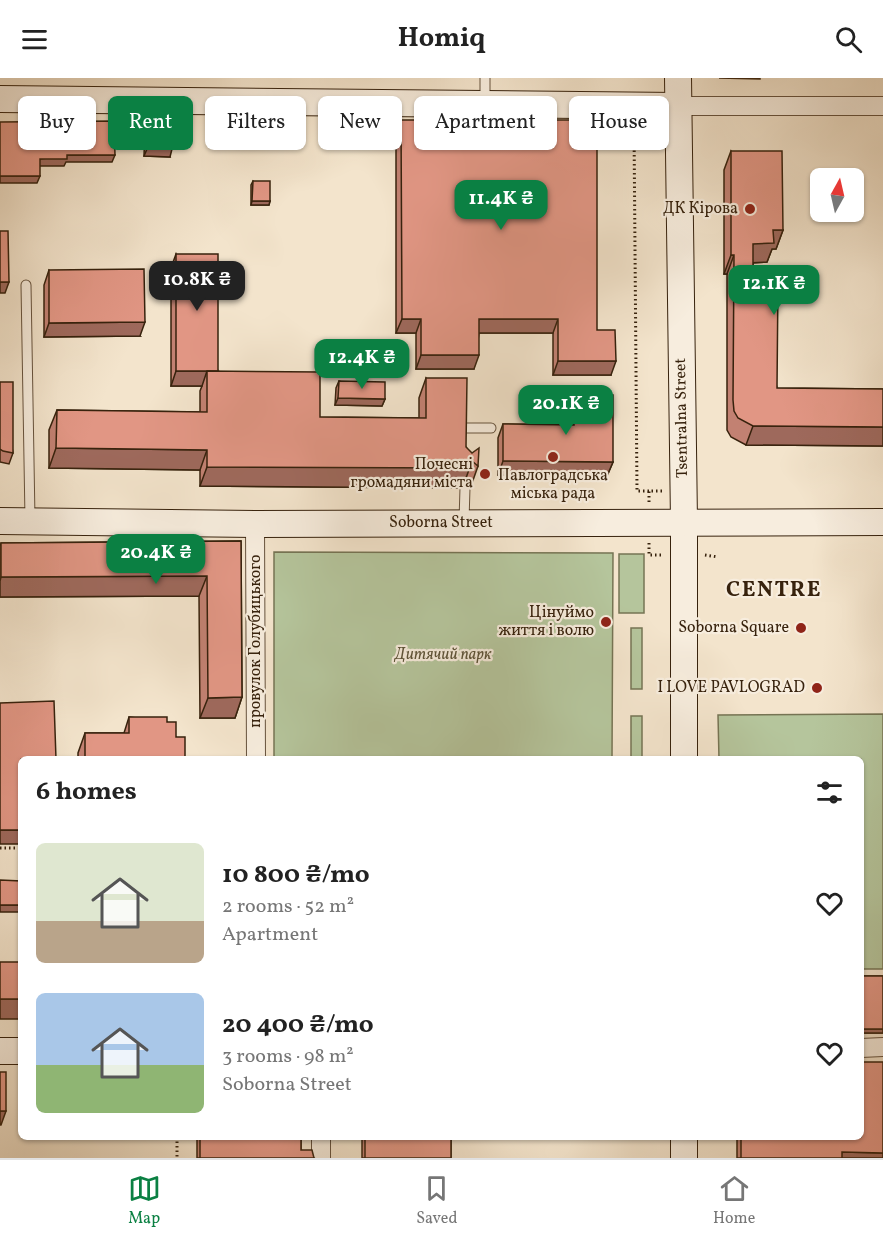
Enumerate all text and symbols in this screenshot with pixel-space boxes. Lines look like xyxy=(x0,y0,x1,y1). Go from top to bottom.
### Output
text: Homiq xyxy=(398,20,485,58)
icon: menu xyxy=(18,23,51,56)
icon: search xyxy=(832,23,865,56)
chip: Buy xyxy=(18,96,96,150)
chip: Rent xyxy=(108,96,193,150)
chip: Filters xyxy=(205,96,306,150)
chip: New xyxy=(318,96,402,150)
chip: Apartment xyxy=(414,96,557,150)
chip: House xyxy=(569,96,669,150)
north arrow xyxy=(810,168,864,222)
map controls xyxy=(810,168,864,222)
pin: 11.4K ₴ xyxy=(446,180,556,231)
text: 11.4K ₴ xyxy=(469,185,533,213)
place label: ДК Кірова xyxy=(663,198,738,220)
marker: ДК Кірова xyxy=(743,202,757,216)
pin: 10.8K ₴ xyxy=(142,261,252,312)
pin: 12.1K ₴ xyxy=(719,265,829,316)
text: 10.8K ₴ xyxy=(163,266,231,294)
text: 12.1K ₴ xyxy=(742,270,806,298)
pin: 12.4K ₴ xyxy=(307,339,417,390)
text: 12.4K ₴ xyxy=(328,344,396,372)
street label: Tsentralna Street xyxy=(670,357,694,478)
pin: 20.1K ₴ xyxy=(511,385,621,436)
text: 20.1K ₴ xyxy=(532,390,600,418)
marker: Павлоградська міська рада xyxy=(546,450,560,464)
place label: Почесні громадяни міста xyxy=(351,454,473,494)
place label: Павлоградська міська рада xyxy=(498,465,608,505)
marker: Почесні громадяни міста xyxy=(478,467,492,481)
street label: Soborna Street xyxy=(389,512,493,534)
pin: 20.4K ₴ xyxy=(101,534,211,585)
text: 20.4K ₴ xyxy=(120,539,192,567)
street label: провулок Голубицького xyxy=(245,554,267,728)
district label: CENTRE xyxy=(726,575,822,606)
place label: Цінуймо життя і волю xyxy=(498,602,594,642)
marker: Цінуймо життя і волю xyxy=(599,615,613,629)
place label: Soborna Square xyxy=(678,617,789,639)
marker: Soborna Square xyxy=(794,621,808,635)
park label: Дитячий парк xyxy=(394,644,492,666)
place label: I LOVE PAVLOGRAD xyxy=(657,677,805,699)
marker: I LOVE PAVLOGRAD xyxy=(810,681,824,695)
text: 6 homes xyxy=(36,774,137,810)
icon: filters xyxy=(813,776,846,809)
text: 10 800 ₴/mo xyxy=(222,857,370,893)
icon: home xyxy=(84,867,156,939)
icon: heart xyxy=(813,887,846,920)
text: 2 rooms · 52 m² xyxy=(222,893,354,921)
text: Apartment xyxy=(222,921,318,949)
text: 20 400 ₴/mo xyxy=(222,1007,374,1043)
icon: home xyxy=(84,1017,156,1089)
icon: heart xyxy=(813,1037,846,1070)
text: 3 rooms · 98 m² xyxy=(222,1043,354,1071)
text: Soborna Street xyxy=(222,1071,352,1099)
tab: Map xyxy=(128,1172,161,1230)
tab: Saved xyxy=(416,1172,457,1230)
tab: Home xyxy=(713,1172,755,1230)

